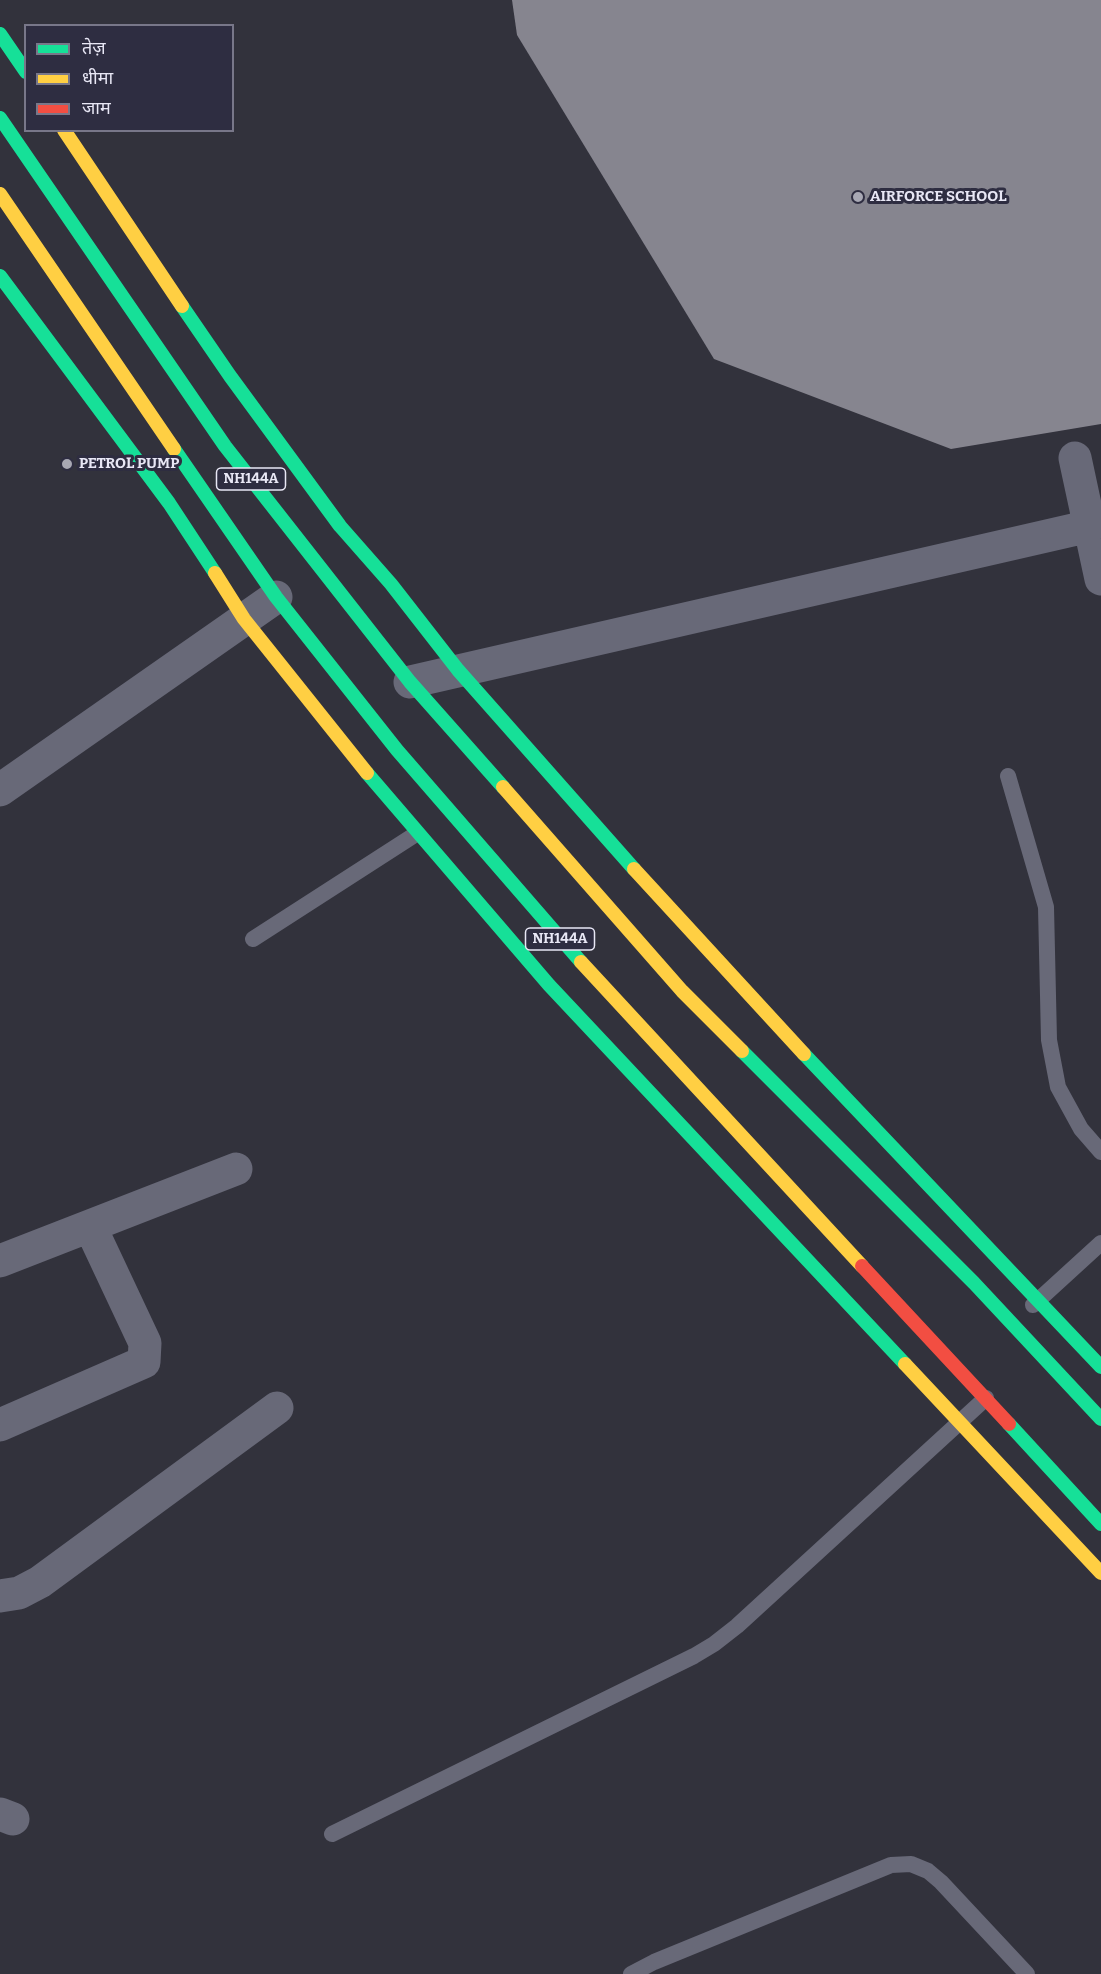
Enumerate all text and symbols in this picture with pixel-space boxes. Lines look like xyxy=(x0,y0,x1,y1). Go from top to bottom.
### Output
legend xyxy=(24,24,234,132)
text: तेज़ xyxy=(82,37,106,59)
text: धीमा xyxy=(82,67,113,89)
text: जाम xyxy=(82,97,111,119)
place label: AIRFORCE SCHOOL xyxy=(870,188,1007,206)
marker: AIRFORCE SCHOOL xyxy=(851,190,865,204)
place label: PETROL PUMP xyxy=(79,455,179,473)
marker: PETROL PUMP xyxy=(60,457,74,471)
road number: NH144A xyxy=(216,468,286,490)
road number: NH144A xyxy=(526,928,594,950)

